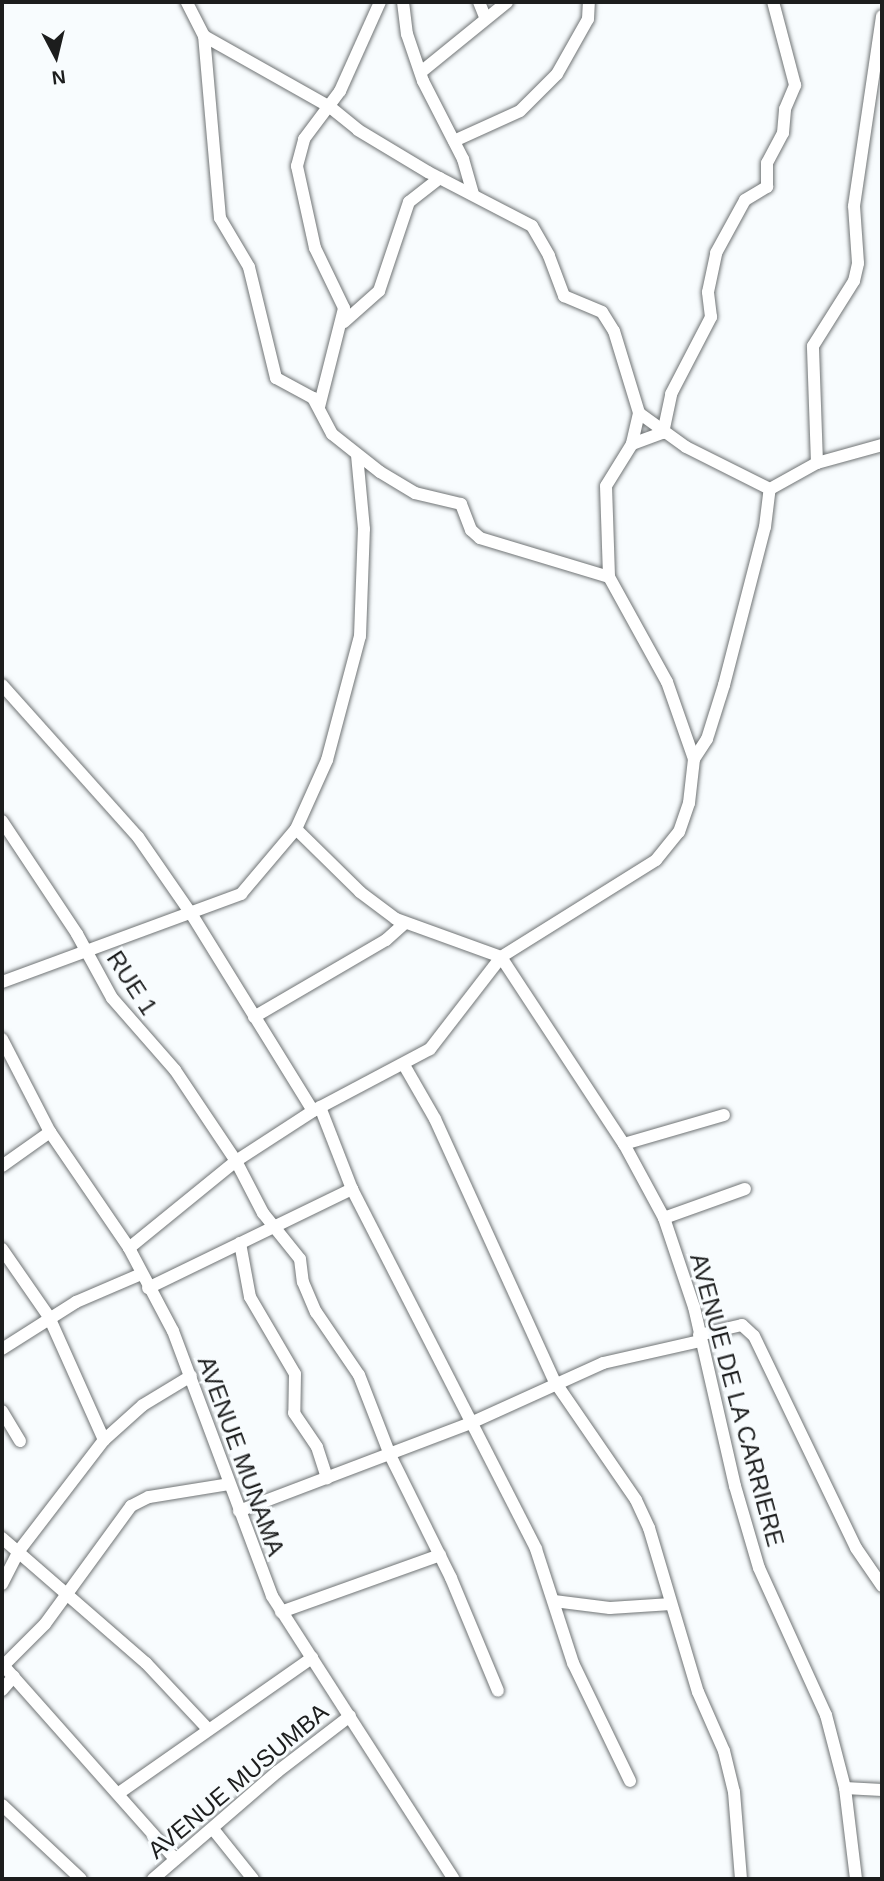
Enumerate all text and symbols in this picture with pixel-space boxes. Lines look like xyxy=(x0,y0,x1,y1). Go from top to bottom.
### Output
north arrow xyxy=(21,21,91,91)
text: N xyxy=(51,66,67,89)
street label: RUE 1 xyxy=(101,946,163,1020)
street label: AVENUE DE LA CARRIERE xyxy=(684,1250,790,1550)
street label: AVENUE MUNAMA xyxy=(192,1352,290,1560)
street label: AVENUE MUSUMBA xyxy=(142,1697,334,1865)

